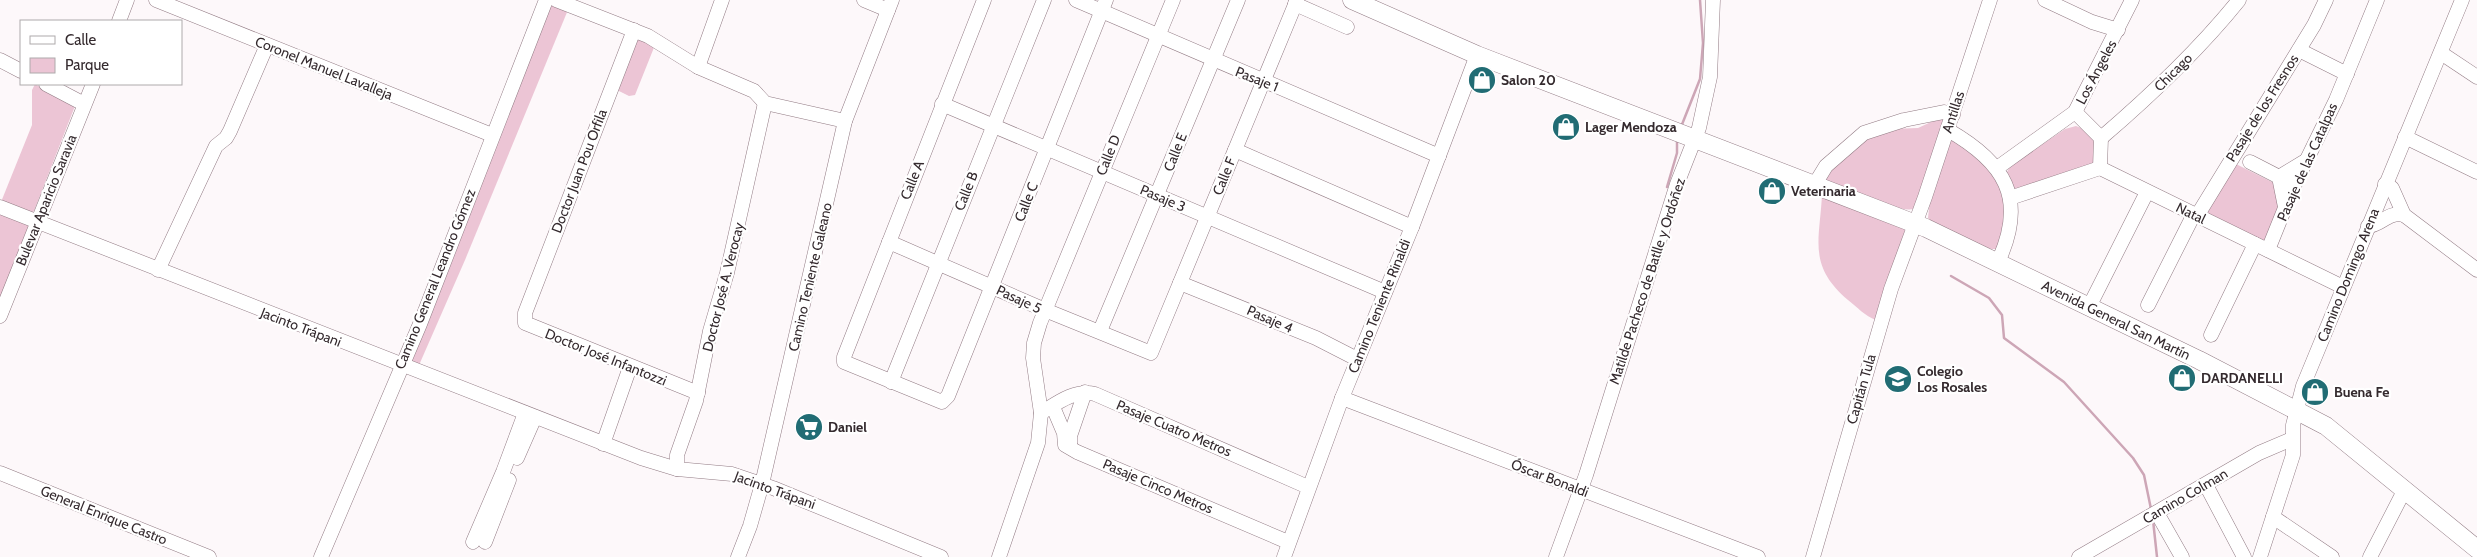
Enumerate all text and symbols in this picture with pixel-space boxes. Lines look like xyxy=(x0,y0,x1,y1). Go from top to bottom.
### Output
legend xyxy=(20,20,182,85)
text: Calle xyxy=(65,31,96,49)
street label: Coronel Manuel Lavalleja xyxy=(253,32,396,104)
street label: Los Ángeles xyxy=(2072,37,2121,107)
street label: Chicago xyxy=(2150,49,2196,95)
street label: Pasaje de los Fresnos xyxy=(2222,51,2302,165)
text: Parque xyxy=(65,56,109,74)
street label: Pasaje 1 xyxy=(1233,62,1281,96)
shop icon: Salon 20 xyxy=(1467,65,1497,95)
place label: Salon 20 xyxy=(1501,71,1556,89)
street label: Antillas xyxy=(1938,89,1968,135)
street label: Pasaje de las Catalpas xyxy=(2273,100,2341,224)
street label: Doctor Juan Pou Orfila xyxy=(547,106,611,236)
shop icon: Lager Mendoza xyxy=(1551,112,1581,142)
place label: Lager Mendoza xyxy=(1585,118,1677,136)
street label: Calle E xyxy=(1159,130,1191,174)
street label: Bulevar Aparicio Saravia xyxy=(11,131,81,268)
street label: Calle D xyxy=(1092,132,1124,178)
street label: Calle F xyxy=(1208,154,1240,198)
street label: Calle A xyxy=(896,157,928,202)
street label: Calle B xyxy=(950,169,982,213)
street label: Matilde Pacheco de Batlle y Ordóñez xyxy=(1605,175,1689,387)
shop icon: Veterinaria xyxy=(1757,176,1787,206)
street label: Calle C xyxy=(1010,179,1042,224)
street label: Pasaje 3 xyxy=(1137,180,1189,216)
place label: Veterinaria xyxy=(1791,182,1856,200)
street label: Camino General Leandro Gómez xyxy=(391,186,480,372)
street label: Natal xyxy=(2173,198,2210,228)
street label: Camino Teniente Galeano xyxy=(784,201,836,353)
street label: Camino Domingo Arena xyxy=(2313,205,2383,344)
street label: Doctor José A. Verocay xyxy=(698,220,748,354)
street label: Camino Teniente Rinaldi xyxy=(1344,236,1414,376)
street label: Avenida General San Martín xyxy=(2039,276,2193,364)
street label: Pasaje 5 xyxy=(993,281,1045,317)
street label: Pasaje 4 xyxy=(1244,301,1296,337)
street label: Jacinto Trápani xyxy=(257,303,344,351)
street label: Doctor José Infantozzi xyxy=(542,324,670,390)
street label: Capitán Tula xyxy=(1842,352,1880,426)
place label: Colegio Los Rosales xyxy=(1917,362,1987,396)
shop icon: DARDANELLI xyxy=(2167,363,2197,393)
school or university icon: Colegio Los Rosales xyxy=(1883,364,1913,394)
place label: DARDANELLI xyxy=(2201,369,2283,387)
shop icon: Buena Fe xyxy=(2300,377,2330,407)
place label: Buena Fe xyxy=(2334,383,2390,401)
street label: Pasaje Cuatro Metros xyxy=(1114,396,1234,460)
supermarket icon: Daniel xyxy=(794,412,824,442)
place label: Daniel xyxy=(828,418,867,436)
street label: Pasaje Cinco Metros xyxy=(1100,455,1216,517)
street label: Óscar Bonaldi xyxy=(1509,455,1591,501)
street label: Camino Colman xyxy=(2139,464,2231,528)
street label: Jacinto Trápani xyxy=(731,467,818,513)
street label: General Enrique Castro xyxy=(38,481,170,549)

